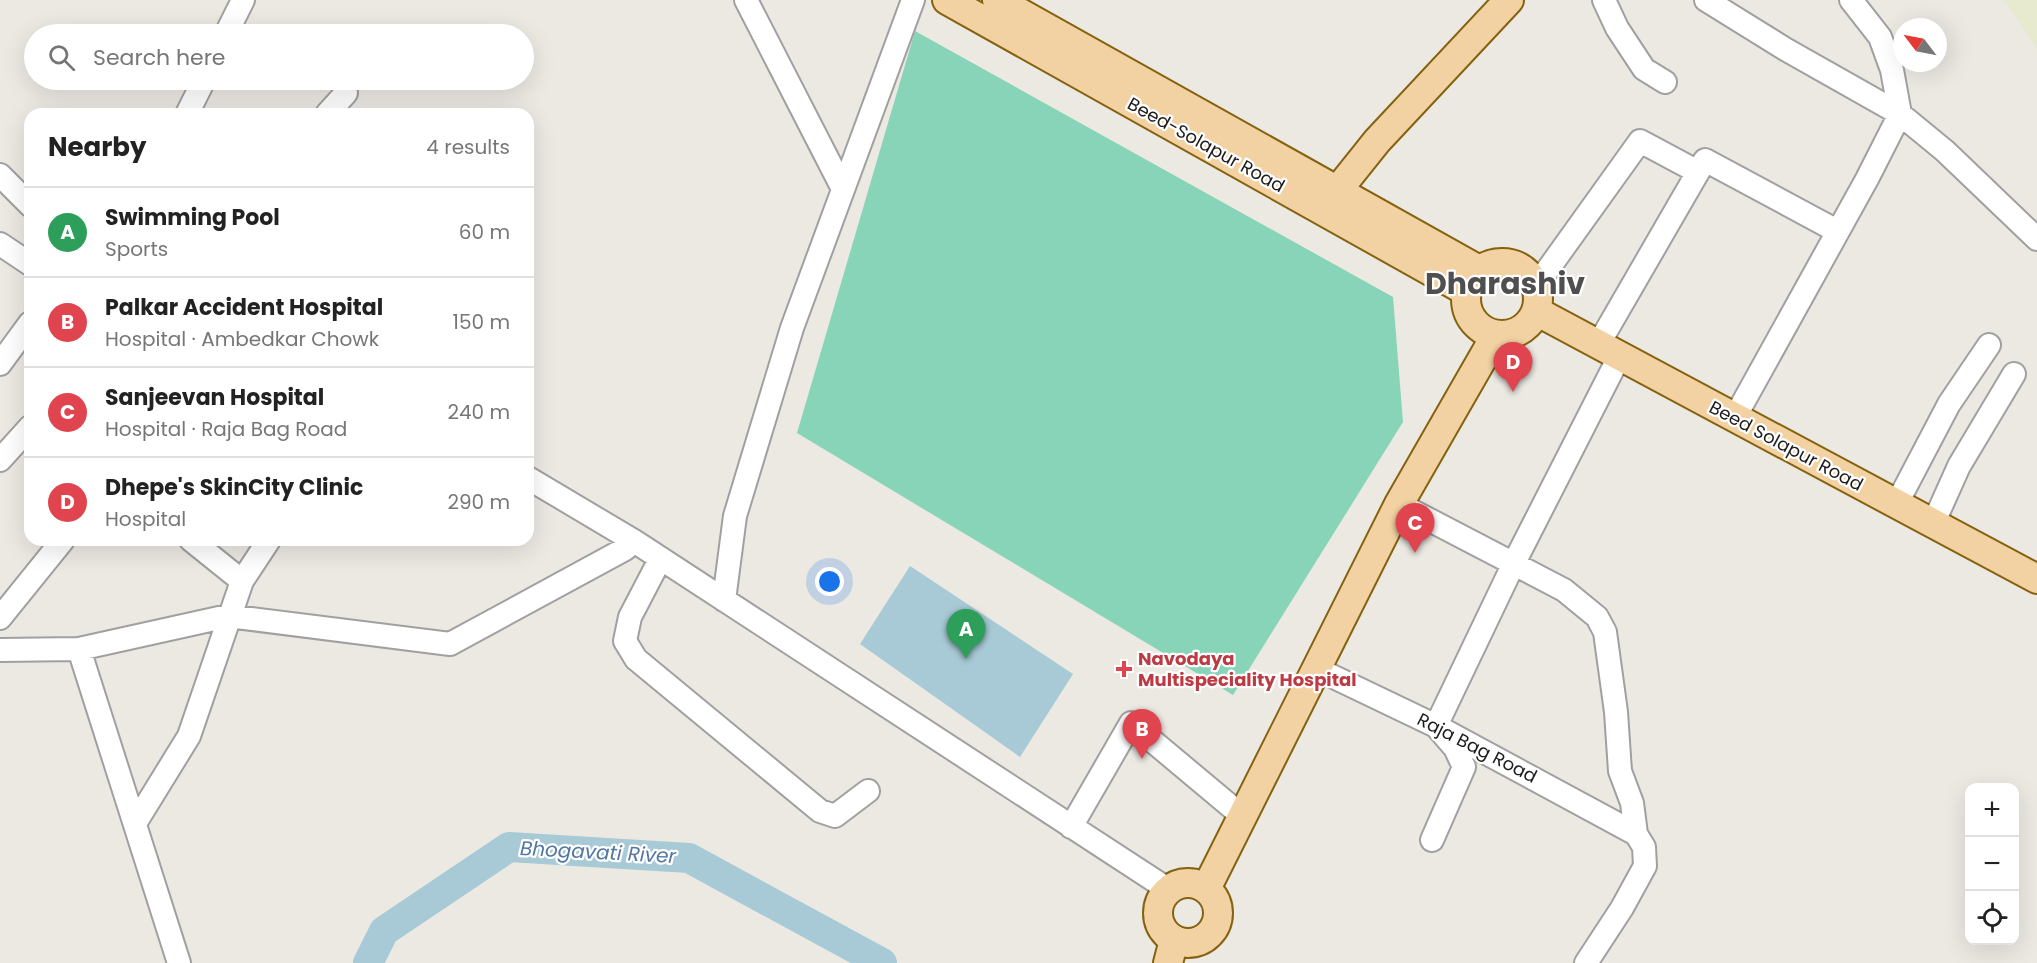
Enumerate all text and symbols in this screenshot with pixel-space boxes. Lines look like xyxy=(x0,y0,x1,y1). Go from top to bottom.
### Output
north arrow xyxy=(1893,18,1947,72)
search box xyxy=(24,24,534,90)
icon: search xyxy=(45,41,78,74)
text: Search here xyxy=(93,42,226,73)
street label: Beed-Solapur Road xyxy=(1123,91,1289,198)
text: Nearby xyxy=(48,129,146,165)
text: 4 results xyxy=(426,133,510,161)
text: Swimming Pool xyxy=(105,202,280,233)
text: A xyxy=(60,218,75,246)
text: 60 m xyxy=(459,218,510,246)
text: Sports xyxy=(105,235,168,263)
district label: Dharashiv xyxy=(1425,262,1585,305)
text: Palkar Accident Hospital xyxy=(105,292,383,323)
text: B xyxy=(61,308,74,336)
text: 150 m xyxy=(453,308,510,336)
text: Hospital · Ambedkar Chowk xyxy=(105,325,379,353)
pin: D xyxy=(1494,342,1532,392)
text: Sanjeevan Hospital xyxy=(105,382,324,413)
street label: Beed Solapur Road xyxy=(1705,394,1868,497)
text: C xyxy=(60,398,75,426)
text: 240 m xyxy=(447,398,510,426)
text: Hospital · Raja Bag Road xyxy=(105,415,347,443)
text: Dhepe's SkinCity Clinic xyxy=(105,472,363,503)
text: D xyxy=(60,488,75,516)
text: 290 m xyxy=(447,488,510,516)
pin: C xyxy=(1396,504,1434,553)
text: Hospital xyxy=(105,505,186,533)
your location xyxy=(815,567,844,596)
pin: A xyxy=(946,610,986,659)
place label: Navodaya Multispeciality Hospital xyxy=(1138,646,1357,692)
marker: Navodaya Multispeciality Hospital xyxy=(1115,660,1133,678)
street label: Raja Bag Road xyxy=(1413,707,1541,789)
pin: B xyxy=(1122,710,1162,759)
map controls xyxy=(1965,783,2019,945)
button: + xyxy=(1965,783,2019,837)
water label: Bhogavati River xyxy=(519,834,677,870)
button: − xyxy=(1965,837,2019,891)
button: locate xyxy=(1965,891,2019,945)

